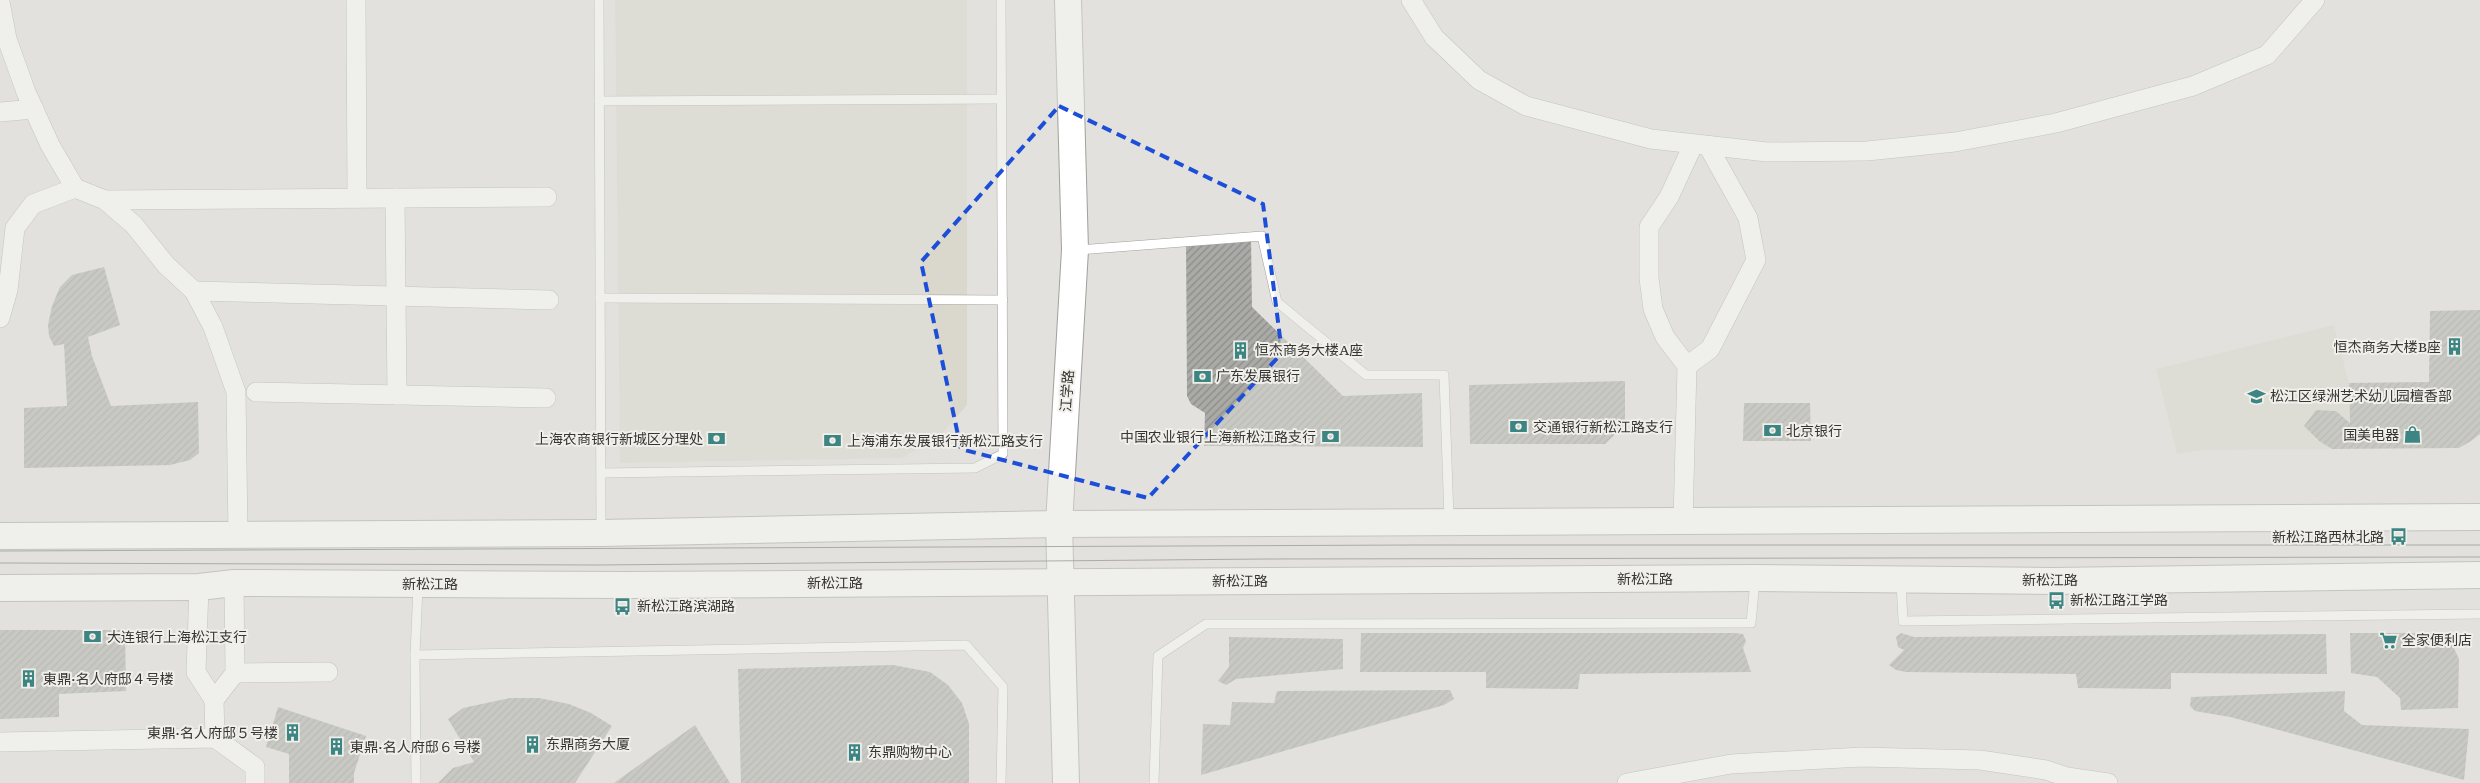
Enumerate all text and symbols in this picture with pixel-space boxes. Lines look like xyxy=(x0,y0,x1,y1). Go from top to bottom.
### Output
place label: 恒杰商务大楼B座 xyxy=(2334,336,2441,356)
building icon: 恒杰商务大楼B座 xyxy=(2445,337,2465,357)
place label: 恒杰商务大楼A座 xyxy=(1255,339,1363,359)
building icon: 恒杰商务大楼A座 xyxy=(1231,340,1251,360)
place label: 广东发展银行 xyxy=(1216,365,1300,385)
bank icon: 广东发展银行 xyxy=(1192,366,1212,386)
street label: 江学路 xyxy=(1055,369,1077,413)
place label: 松江区绿洲艺术幼儿园檀香部 xyxy=(2270,385,2452,405)
school or university icon: 松江区绿洲艺术幼儿园檀香部 xyxy=(2246,386,2266,406)
place label: 交通银行新松江路支行 xyxy=(1533,416,1673,436)
bank icon: 交通银行新松江路支行 xyxy=(1509,417,1529,437)
place label: 北京银行 xyxy=(1786,420,1842,440)
bank icon: 北京银行 xyxy=(1762,421,1782,441)
place label: 国美电器 xyxy=(2343,424,2399,444)
shop icon: 国美电器 xyxy=(2403,425,2423,445)
place label: 中国农业银行上海新松江路支行 xyxy=(1120,426,1316,446)
bank icon: 中国农业银行上海新松江路支行 xyxy=(1320,427,1340,447)
place label: 上海农商银行新城区分理处 xyxy=(535,428,703,448)
bank icon: 上海农商银行新城区分理处 xyxy=(707,429,727,449)
place label: 上海浦东发展银行新松江路支行 xyxy=(847,430,1043,450)
bank icon: 上海浦东发展银行新松江路支行 xyxy=(823,431,843,451)
place label: 新松江路西林北路 xyxy=(2272,526,2384,546)
bus stop icon: 新松江路西林北路 xyxy=(2388,527,2408,547)
street label: 新松江路 xyxy=(1617,568,1673,588)
street label: 新松江路 xyxy=(2022,569,2078,589)
street label: 新松江路 xyxy=(1212,570,1268,590)
street label: 新松江路 xyxy=(807,572,863,592)
street label: 新松江路 xyxy=(402,573,458,593)
place label: 新松江路江学路 xyxy=(2070,589,2168,609)
bus stop icon: 新松江路江学路 xyxy=(2046,590,2066,610)
place label: 新松江路滨湖路 xyxy=(637,595,735,615)
bus stop icon: 新松江路滨湖路 xyxy=(613,596,633,616)
place label: 大连银行上海松江支行 xyxy=(107,626,247,646)
bank icon: 大连银行上海松江支行 xyxy=(83,627,103,647)
place label: 全家便利店 xyxy=(2402,629,2472,649)
supermarket icon: 全家便利店 xyxy=(2378,630,2398,650)
place label: 東鼎·名人府邸４号楼 xyxy=(43,668,174,688)
building icon: 東鼎·名人府邸４号楼 xyxy=(19,669,39,689)
place label: 東鼎·名人府邸５号楼 xyxy=(147,722,278,742)
building icon: 東鼎·名人府邸５号楼 xyxy=(282,723,302,743)
place label: 东鼎商务大厦 xyxy=(546,733,630,753)
building icon: 东鼎商务大厦 xyxy=(522,734,542,754)
place label: 東鼎·名人府邸６号楼 xyxy=(350,736,481,756)
building icon: 東鼎·名人府邸６号楼 xyxy=(326,737,346,757)
place label: 东鼎购物中心 xyxy=(868,741,952,761)
building icon: 东鼎购物中心 xyxy=(844,742,864,762)

